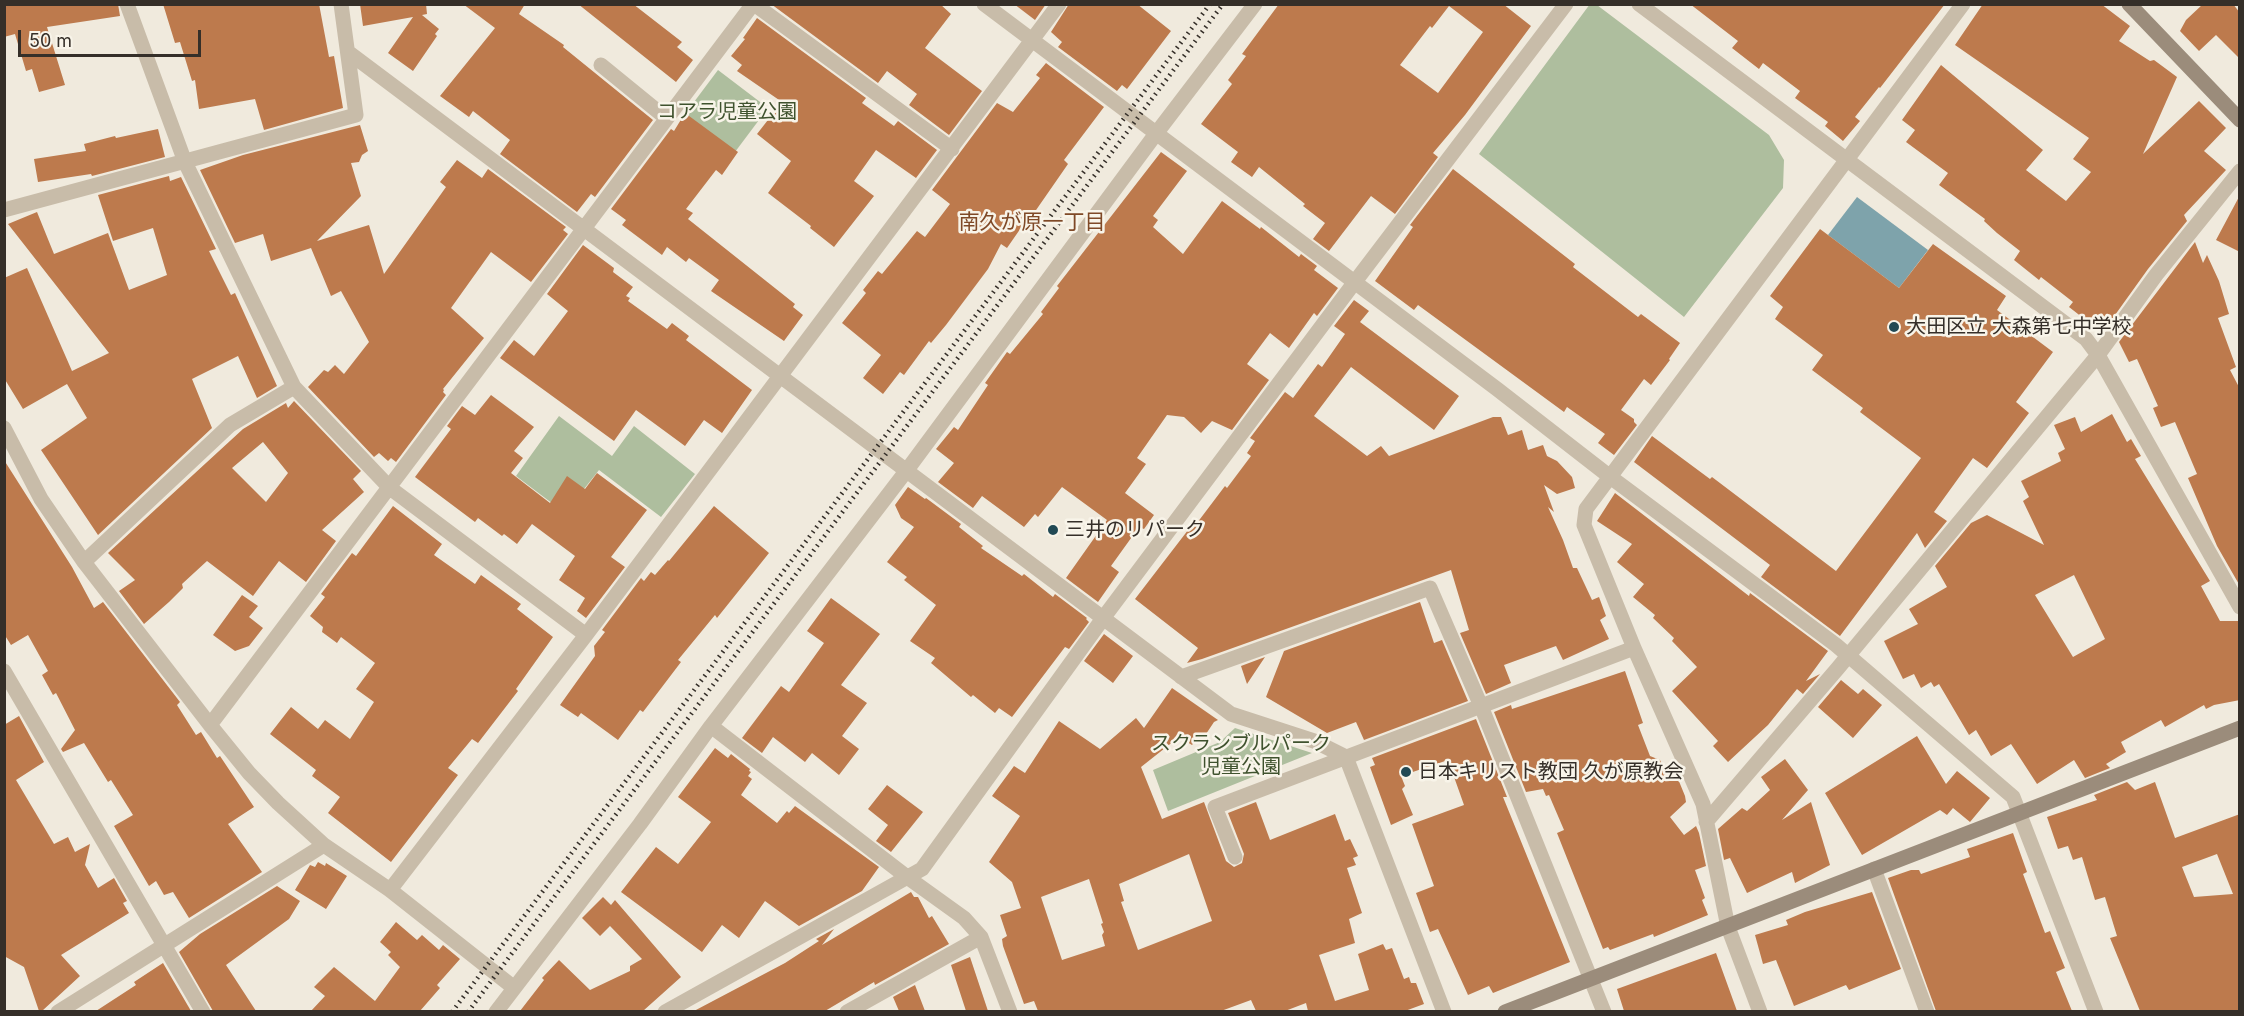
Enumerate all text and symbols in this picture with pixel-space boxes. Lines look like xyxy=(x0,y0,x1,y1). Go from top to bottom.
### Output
scale bar xyxy=(21,18,204,56)
text: 50 m xyxy=(29,30,72,51)
park label: コアラ児童公園 xyxy=(657,100,797,124)
district label: 南久が原一丁目 xyxy=(959,210,1105,236)
place label: 大田区立 大森第七中学校 xyxy=(1906,315,2132,339)
marker: 大田区立 大森第七中学校 xyxy=(1887,320,1901,334)
place label: 三井のリパーク xyxy=(1065,518,1205,542)
marker: 三井のリパーク xyxy=(1046,523,1060,537)
park label: スクランブルパーク 児童公園 xyxy=(1151,732,1331,779)
place label: 日本キリスト教団 久が原教会 xyxy=(1418,760,1684,784)
marker: 日本キリスト教団 久が原教会 xyxy=(1399,765,1413,779)

